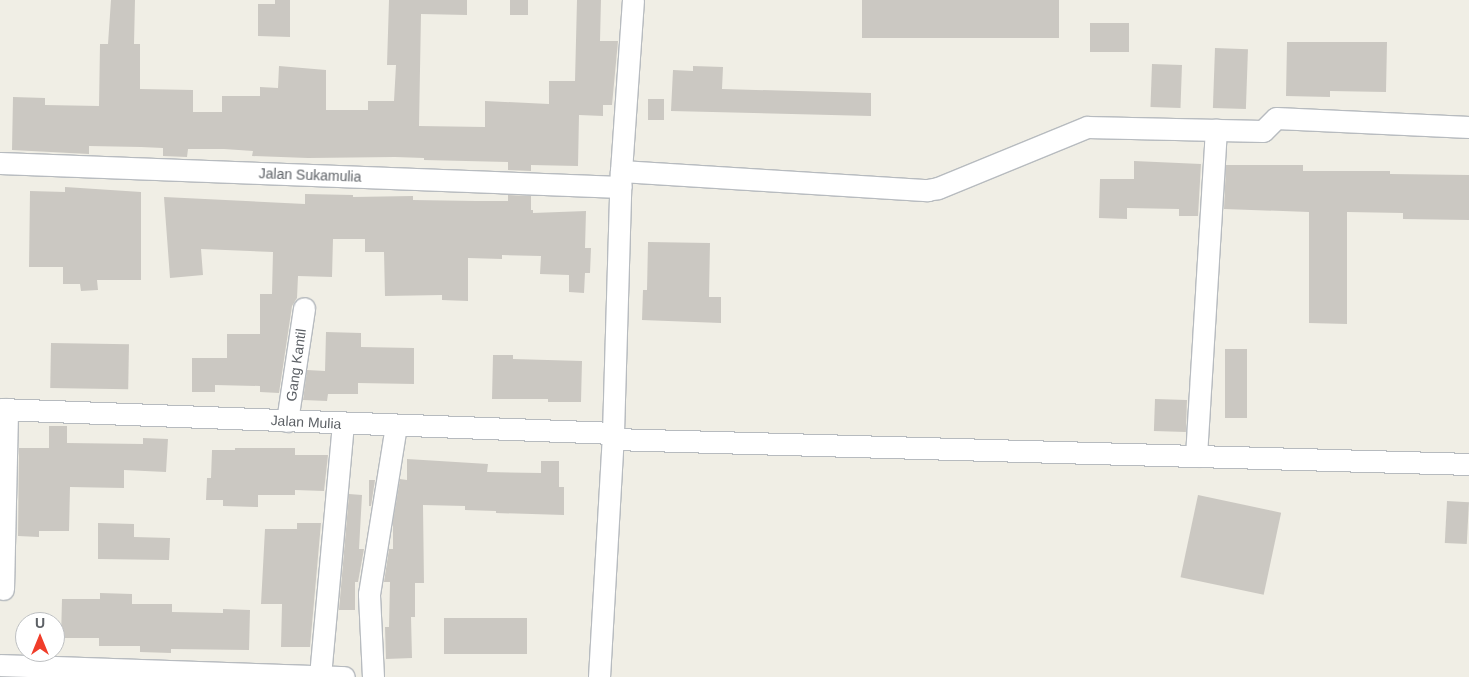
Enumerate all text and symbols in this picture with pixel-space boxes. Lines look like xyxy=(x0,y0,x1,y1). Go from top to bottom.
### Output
street label: Jalan Sukamulia xyxy=(258,165,362,185)
street label: Gang Kantil xyxy=(283,328,309,402)
street label: Jalan Mulia xyxy=(270,412,342,432)
north arrow xyxy=(15,612,65,662)
text: U xyxy=(35,615,45,631)

